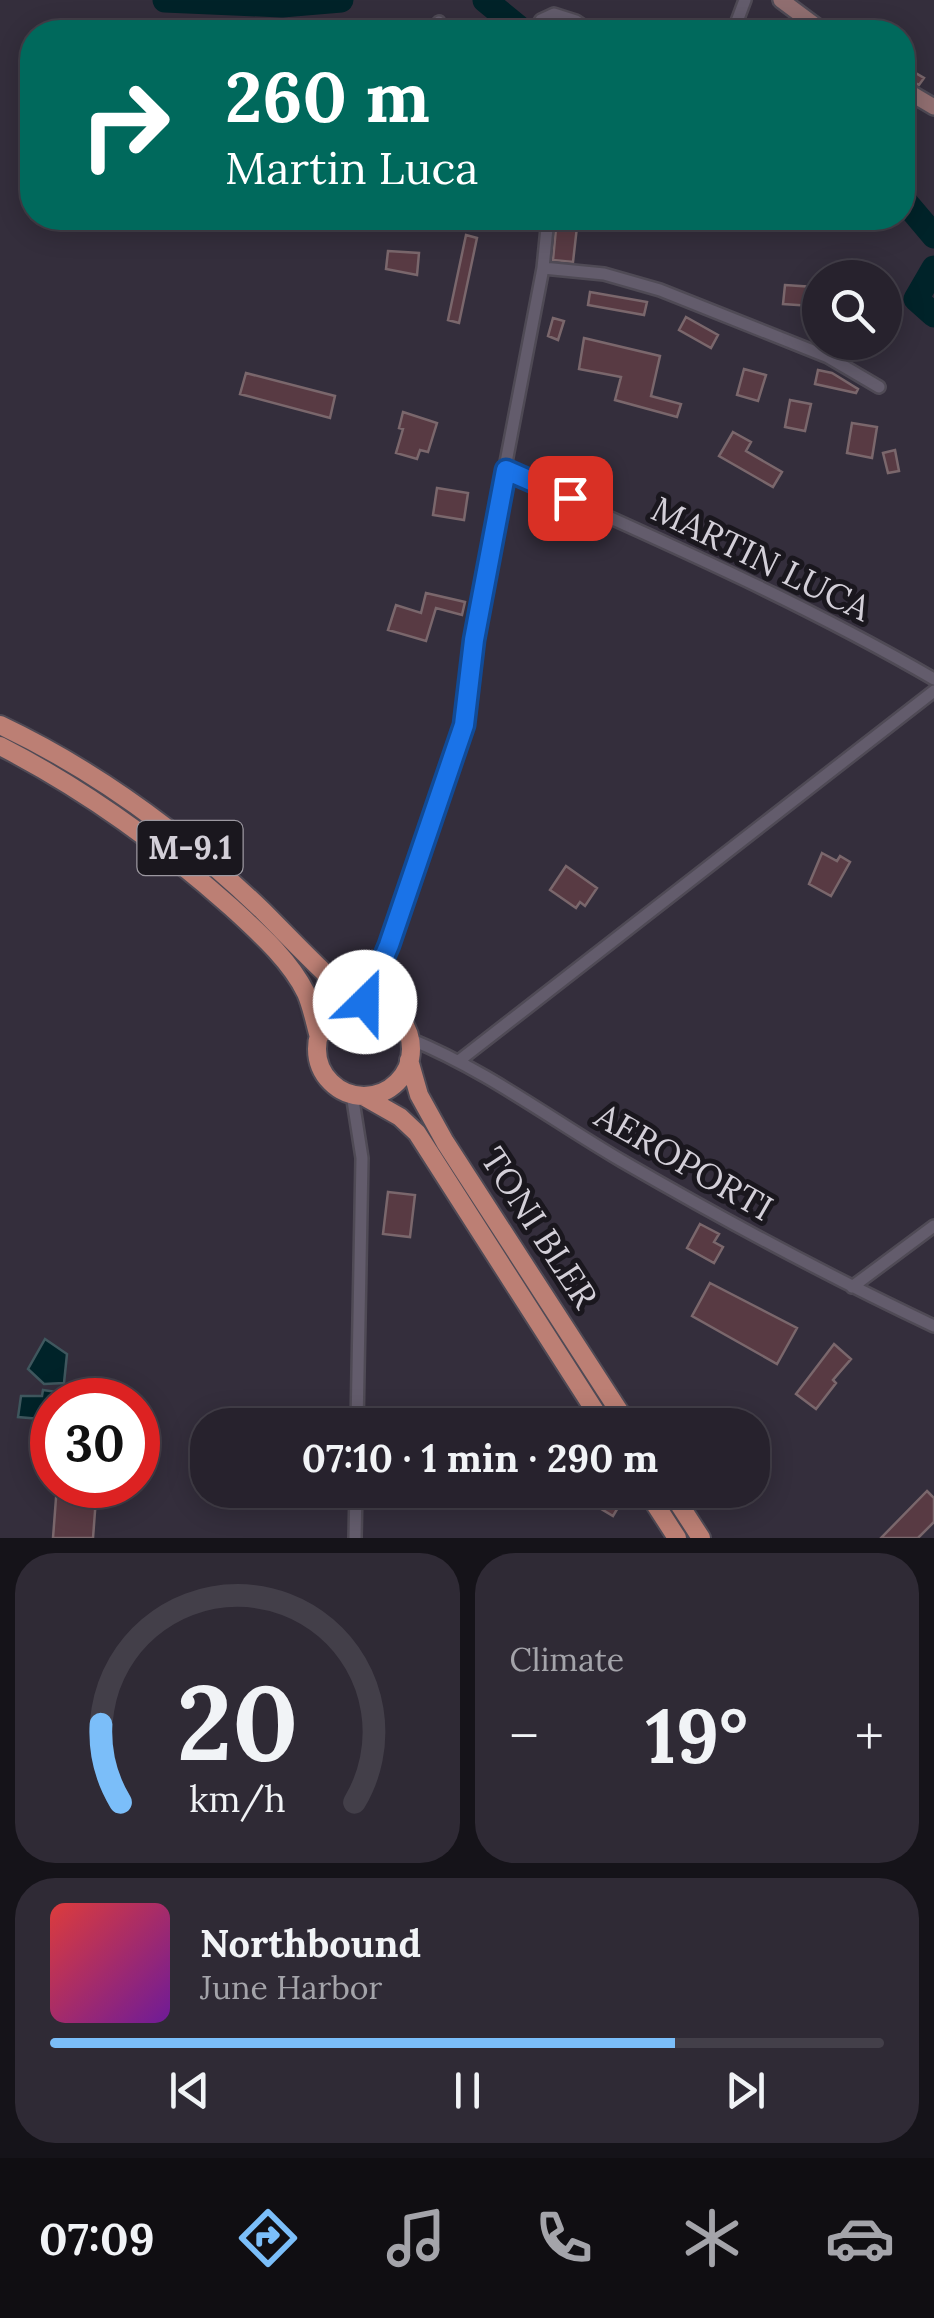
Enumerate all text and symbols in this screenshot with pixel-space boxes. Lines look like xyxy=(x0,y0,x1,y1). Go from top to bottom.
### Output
text: 260 m xyxy=(225,52,430,141)
icon: right xyxy=(60,60,190,190)
text: Martin Luca xyxy=(225,139,479,196)
map controls xyxy=(802,260,902,360)
button: search xyxy=(802,260,902,360)
pin xyxy=(528,456,613,541)
icon: arrive xyxy=(543,471,598,526)
street label: MARTIN LUCA xyxy=(644,486,879,631)
road number: M-9.1 xyxy=(138,821,242,875)
position arrow xyxy=(313,950,417,1054)
street label: AEROPORTI xyxy=(586,1092,781,1231)
street label: TONI BLER xyxy=(471,1139,608,1317)
speed limit sign: 30 xyxy=(30,1378,160,1508)
text: 07:10 · 1 min · 290 m xyxy=(302,1434,658,1482)
text: Climate xyxy=(510,1639,624,1680)
text: 20 xyxy=(176,1655,298,1788)
text: 19° xyxy=(646,1688,748,1784)
text: − xyxy=(510,1701,539,1771)
text: + xyxy=(855,1701,884,1771)
text: km/h xyxy=(189,1776,286,1822)
text: Northbound xyxy=(200,1919,421,1967)
text: June Harbor xyxy=(200,1967,382,2008)
icon: previous xyxy=(162,2063,217,2118)
icon: pause xyxy=(440,2063,495,2118)
icon: next xyxy=(718,2063,773,2118)
icon: directions xyxy=(233,2203,303,2273)
icon: music xyxy=(381,2203,451,2273)
icon: phone xyxy=(529,2203,599,2273)
icon: climate xyxy=(677,2203,747,2273)
icon: car xyxy=(825,2203,895,2273)
text: 07:09 xyxy=(39,2210,155,2267)

